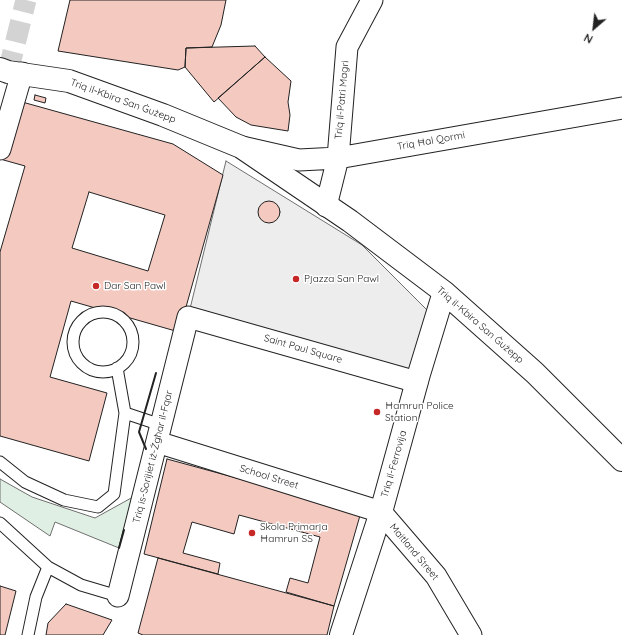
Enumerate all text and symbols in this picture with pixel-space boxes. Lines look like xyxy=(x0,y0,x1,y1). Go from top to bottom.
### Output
north arrow xyxy=(574,8,614,48)
text: N xyxy=(582,31,595,47)
street label: Triq il-Patri Magri xyxy=(333,60,351,140)
street label: Triq il-Kbira San Ġużepp xyxy=(69,76,177,126)
street label: Triq Ħal Qormi xyxy=(396,129,466,153)
place label: Pjazza San Pawl xyxy=(304,273,379,285)
marker: Pjazza San Pawl xyxy=(291,274,301,284)
place label: Dar San Pawl xyxy=(104,280,166,292)
marker: Dar San Pawl xyxy=(91,281,101,291)
street label: Triq il-Kbira San Ġużepp xyxy=(434,284,526,366)
street label: Saint Paul Square xyxy=(262,332,344,366)
street label: Triq is-Sorijiet iż-Żgħar il-Fqar xyxy=(131,389,175,525)
place label: Ħamrun Police Station xyxy=(385,400,454,424)
marker: Ħamrun Police Station xyxy=(372,407,382,417)
street label: Triq il-Ferrovija xyxy=(379,429,409,499)
street label: School Street xyxy=(238,462,300,492)
place label: Skola Primarja Ħamrun SS xyxy=(260,521,328,544)
street label: Maitland Street xyxy=(387,521,441,583)
marker: Skola Primarja Ħamrun SS xyxy=(247,528,257,538)

